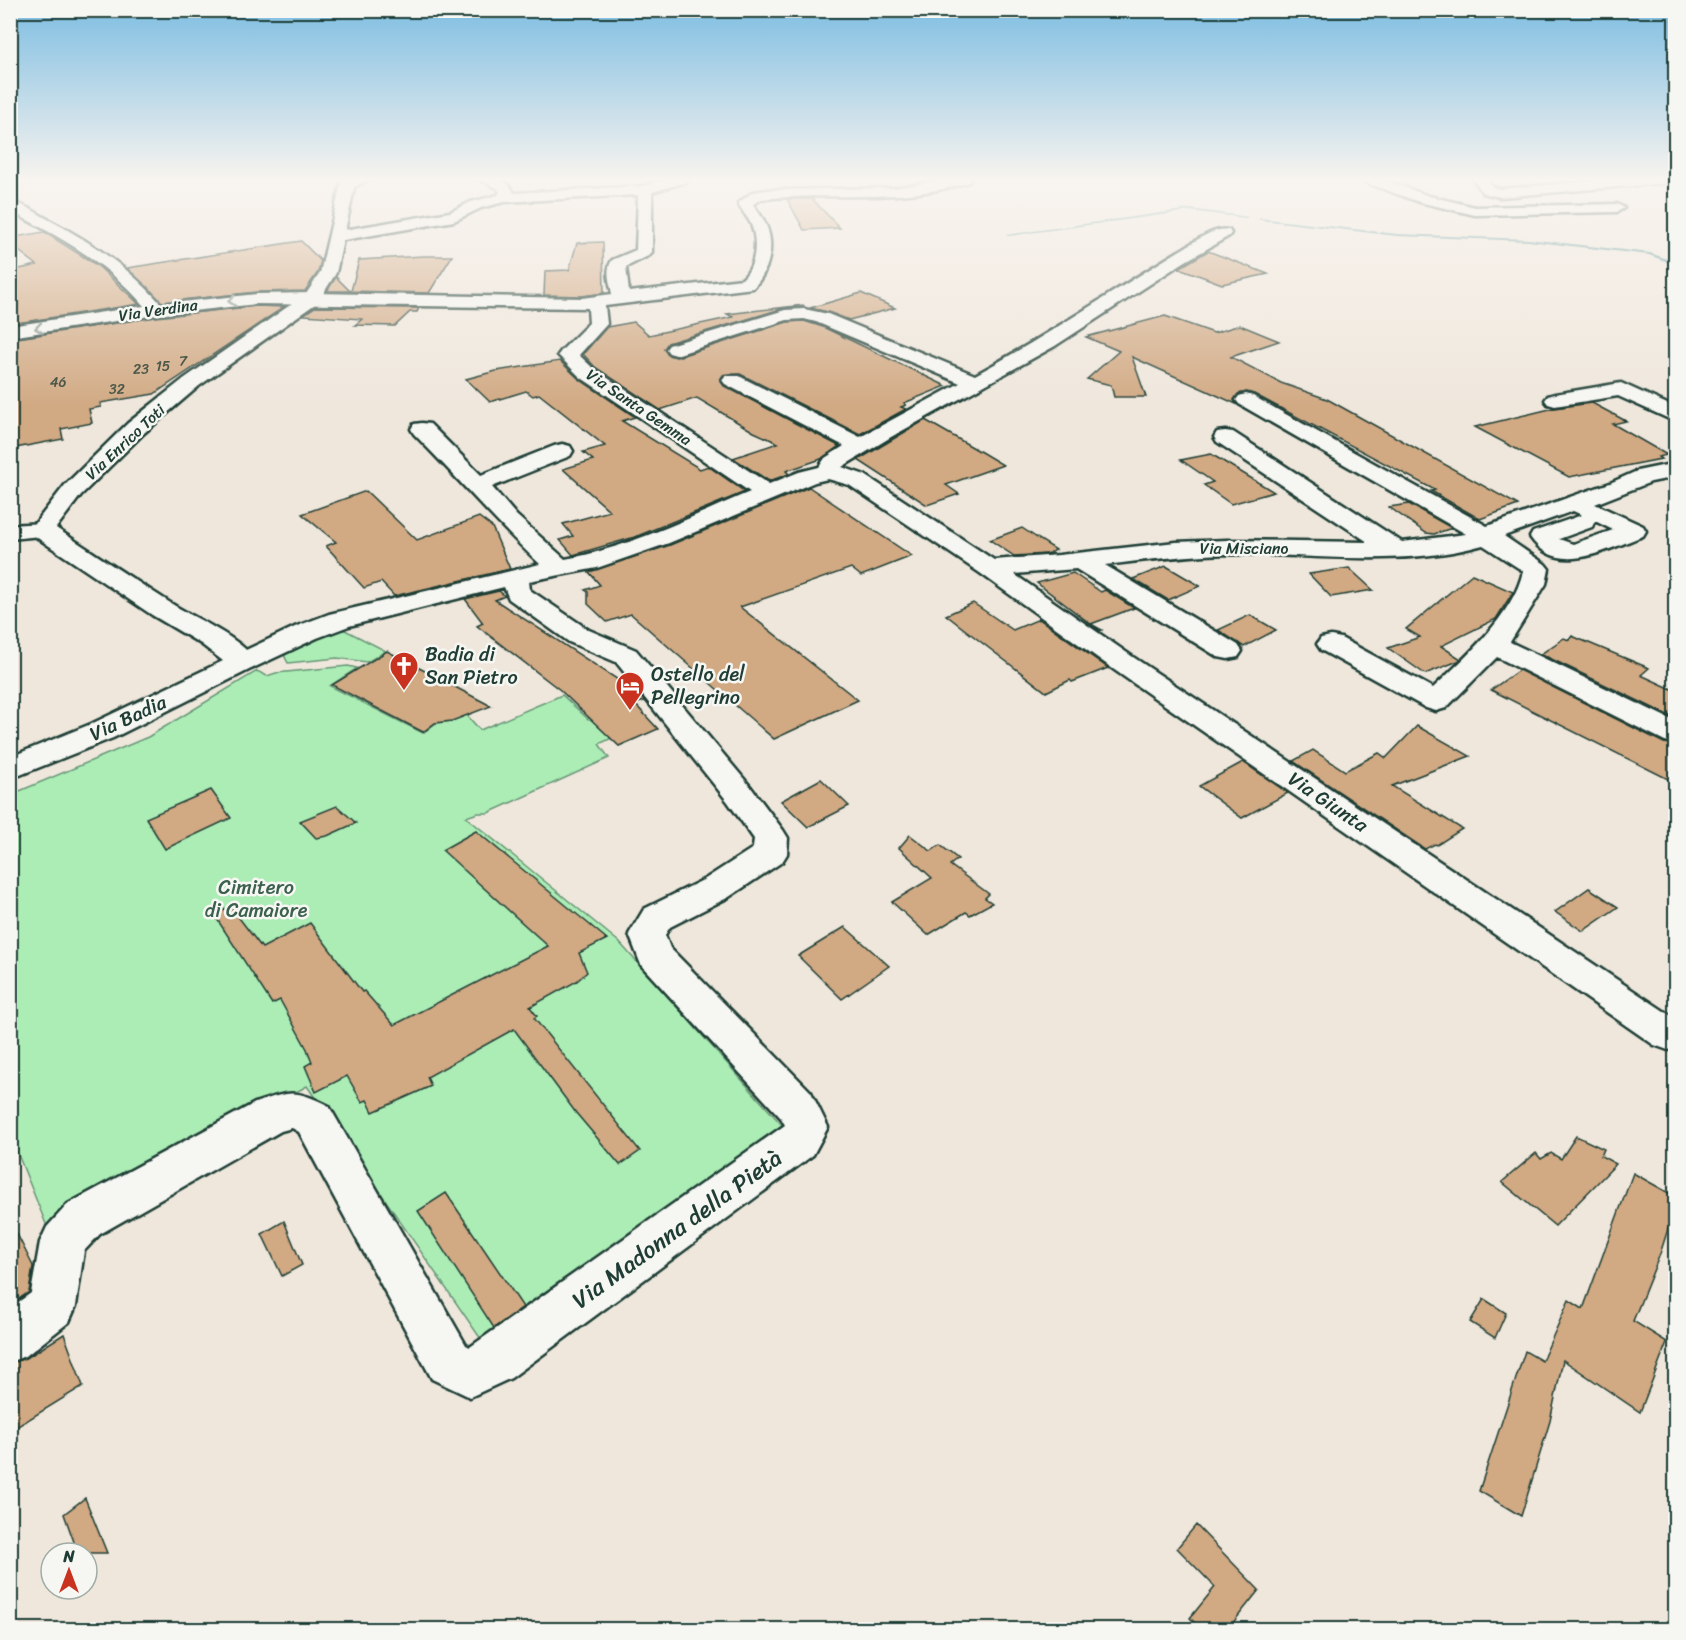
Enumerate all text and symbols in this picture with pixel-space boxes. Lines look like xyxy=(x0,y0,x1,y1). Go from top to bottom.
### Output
street label: Via Verdina xyxy=(117,290,200,330)
one-way arrow xyxy=(228,294,237,307)
one-way arrow xyxy=(34,321,44,333)
house number: 7 xyxy=(179,349,188,374)
house number: 15 xyxy=(156,354,171,379)
house number: 23 xyxy=(133,357,149,382)
street label: Via Santa Gemma xyxy=(580,361,698,453)
house number: 46 xyxy=(50,370,66,395)
house number: 32 xyxy=(109,377,125,402)
street label: Via Enrico Toti xyxy=(78,396,173,487)
street label: Via Misciano xyxy=(1200,534,1288,563)
place label: Badia di San Pietro xyxy=(425,637,518,695)
church icon: Badia di San Pietro xyxy=(388,650,420,692)
place label: Ostello del Pellegrino xyxy=(651,657,745,715)
hotel icon: Ostello del Pellegrino xyxy=(614,670,646,712)
street label: Via Badia xyxy=(84,684,173,751)
street label: Via Giunta xyxy=(1281,762,1376,842)
park label: Cimitero di Camaiore xyxy=(205,870,308,928)
street label: Via Madonna della Pietà xyxy=(563,1138,791,1320)
north arrow xyxy=(39,1541,99,1601)
text: N xyxy=(62,1542,75,1571)

